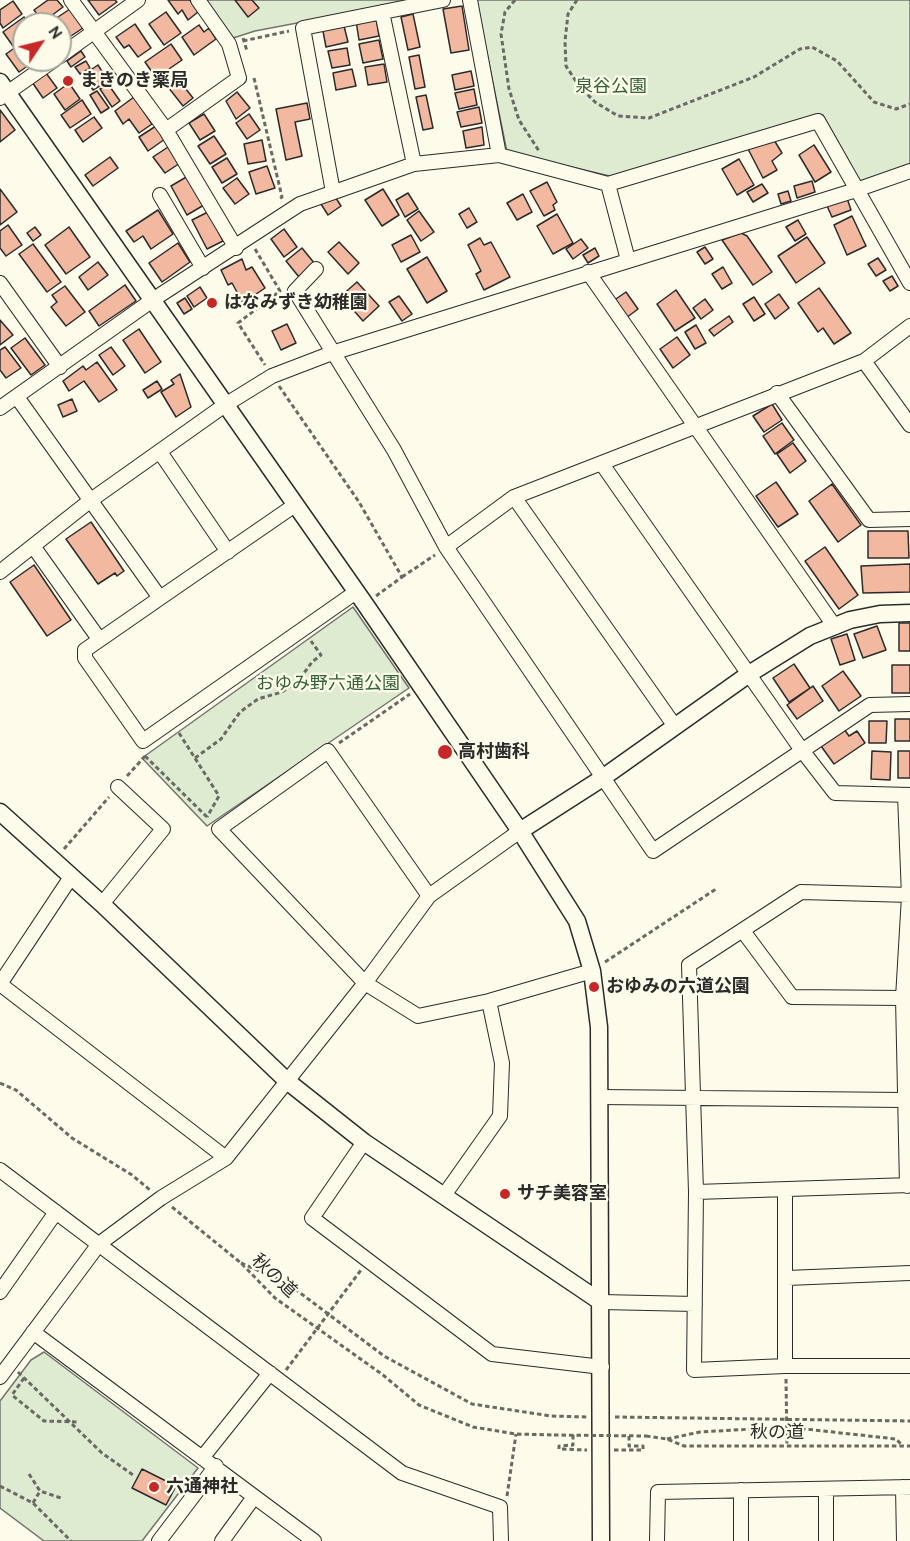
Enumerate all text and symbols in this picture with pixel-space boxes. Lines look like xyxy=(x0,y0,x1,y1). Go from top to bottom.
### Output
north arrow xyxy=(12,12,72,72)
text: N xyxy=(44,22,67,43)
place label: まきのき薬局 xyxy=(80,70,188,92)
marker: まきのき薬局 xyxy=(61,74,75,88)
park label: 泉谷公園 xyxy=(575,76,647,98)
place label: はなみずき幼稚園 xyxy=(224,292,368,314)
marker: はなみずき幼稚園 xyxy=(205,296,219,310)
park label: おゆみ野六通公園 xyxy=(256,673,400,695)
place label: 高村歯科 xyxy=(458,741,530,763)
marker: 高村歯科 xyxy=(436,743,454,761)
place label: おゆみの六道公園 xyxy=(606,976,750,998)
marker: おゆみの六道公園 xyxy=(587,980,601,994)
place label: サチ美容室 xyxy=(517,1183,607,1205)
marker: サチ美容室 xyxy=(498,1187,512,1201)
street label: 秋の道 xyxy=(247,1250,301,1302)
street label: 秋の道 xyxy=(750,1422,804,1444)
place label: 六通神社 xyxy=(166,1476,238,1498)
marker: 六通神社 xyxy=(147,1480,161,1494)

